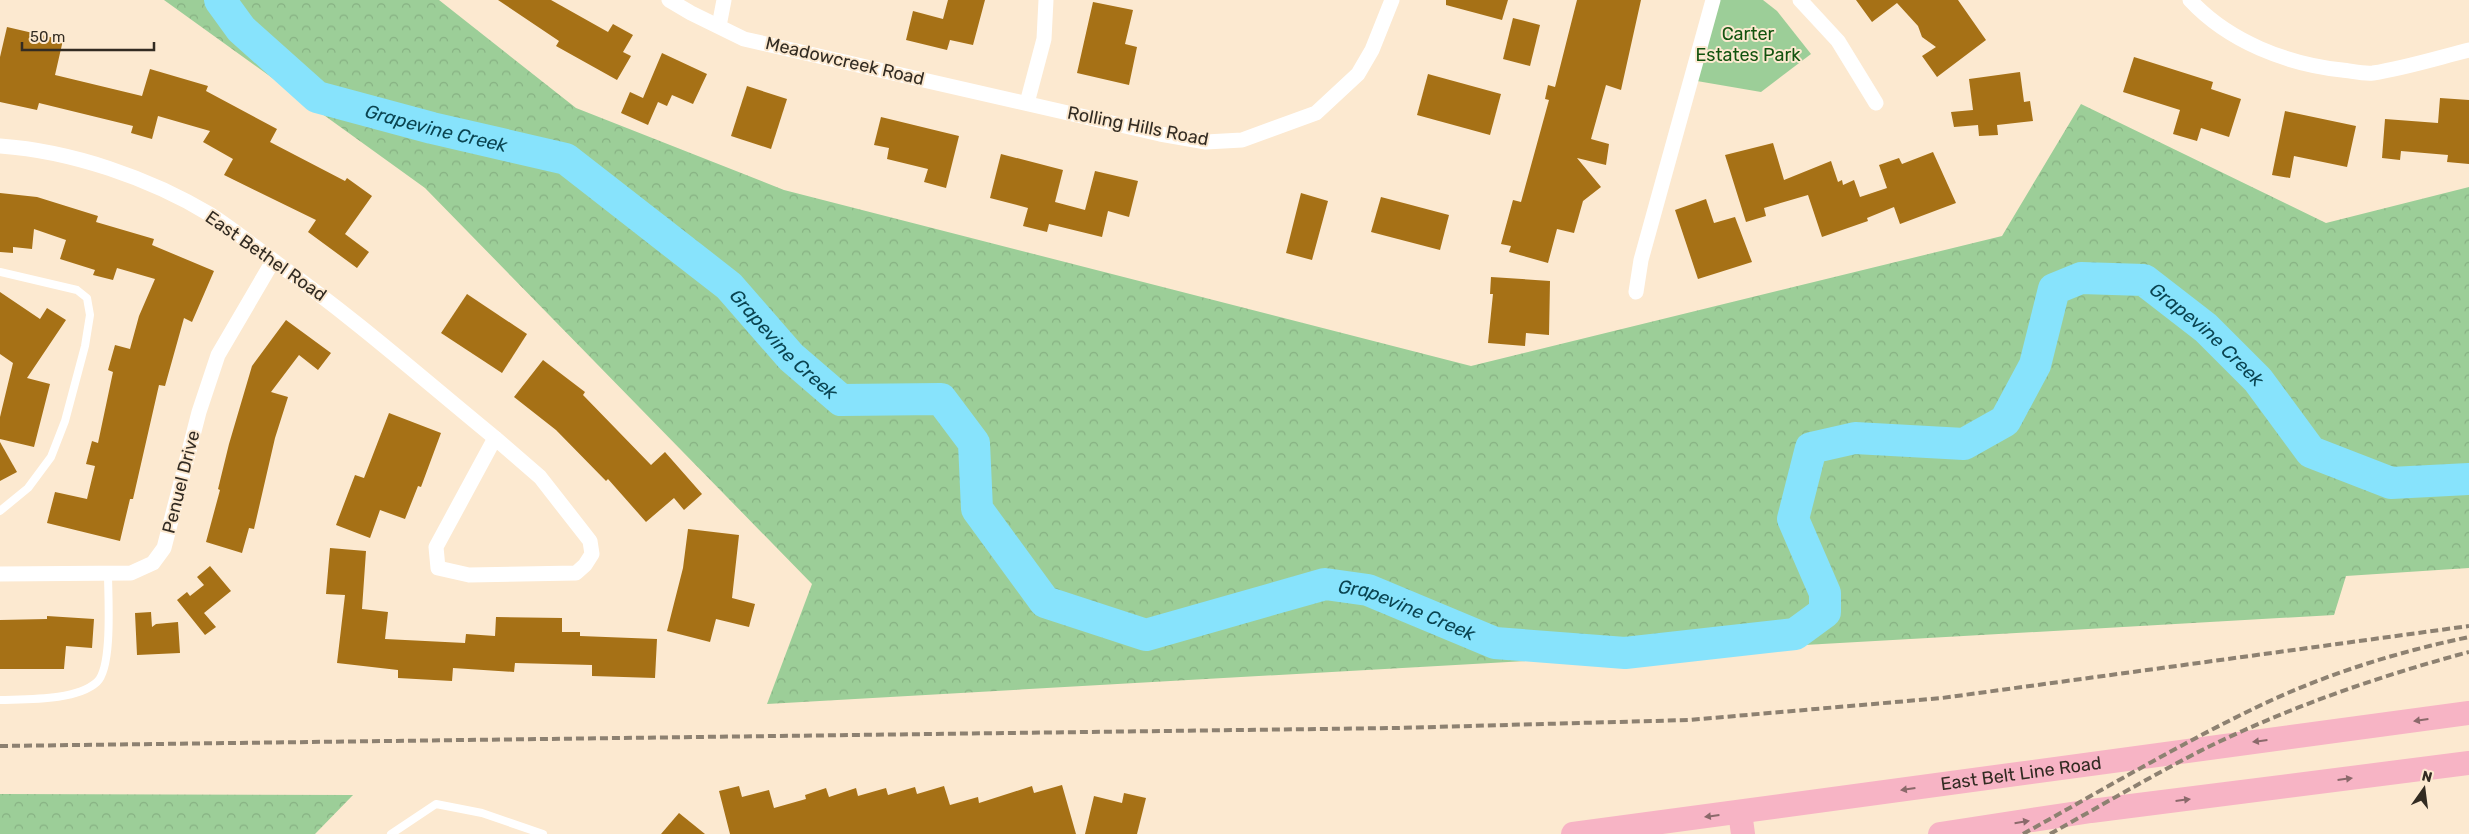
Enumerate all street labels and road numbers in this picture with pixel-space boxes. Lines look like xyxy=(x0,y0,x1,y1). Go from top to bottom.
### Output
street label: Meadowcreek Road xyxy=(763,32,927,90)
street label: Rolling Hills Road xyxy=(1066,102,1210,150)
street label: East Bethel Road xyxy=(201,206,331,306)
street label: Penuel Drive xyxy=(158,428,204,536)
street label: East Belt Line Road xyxy=(1939,752,2103,795)

